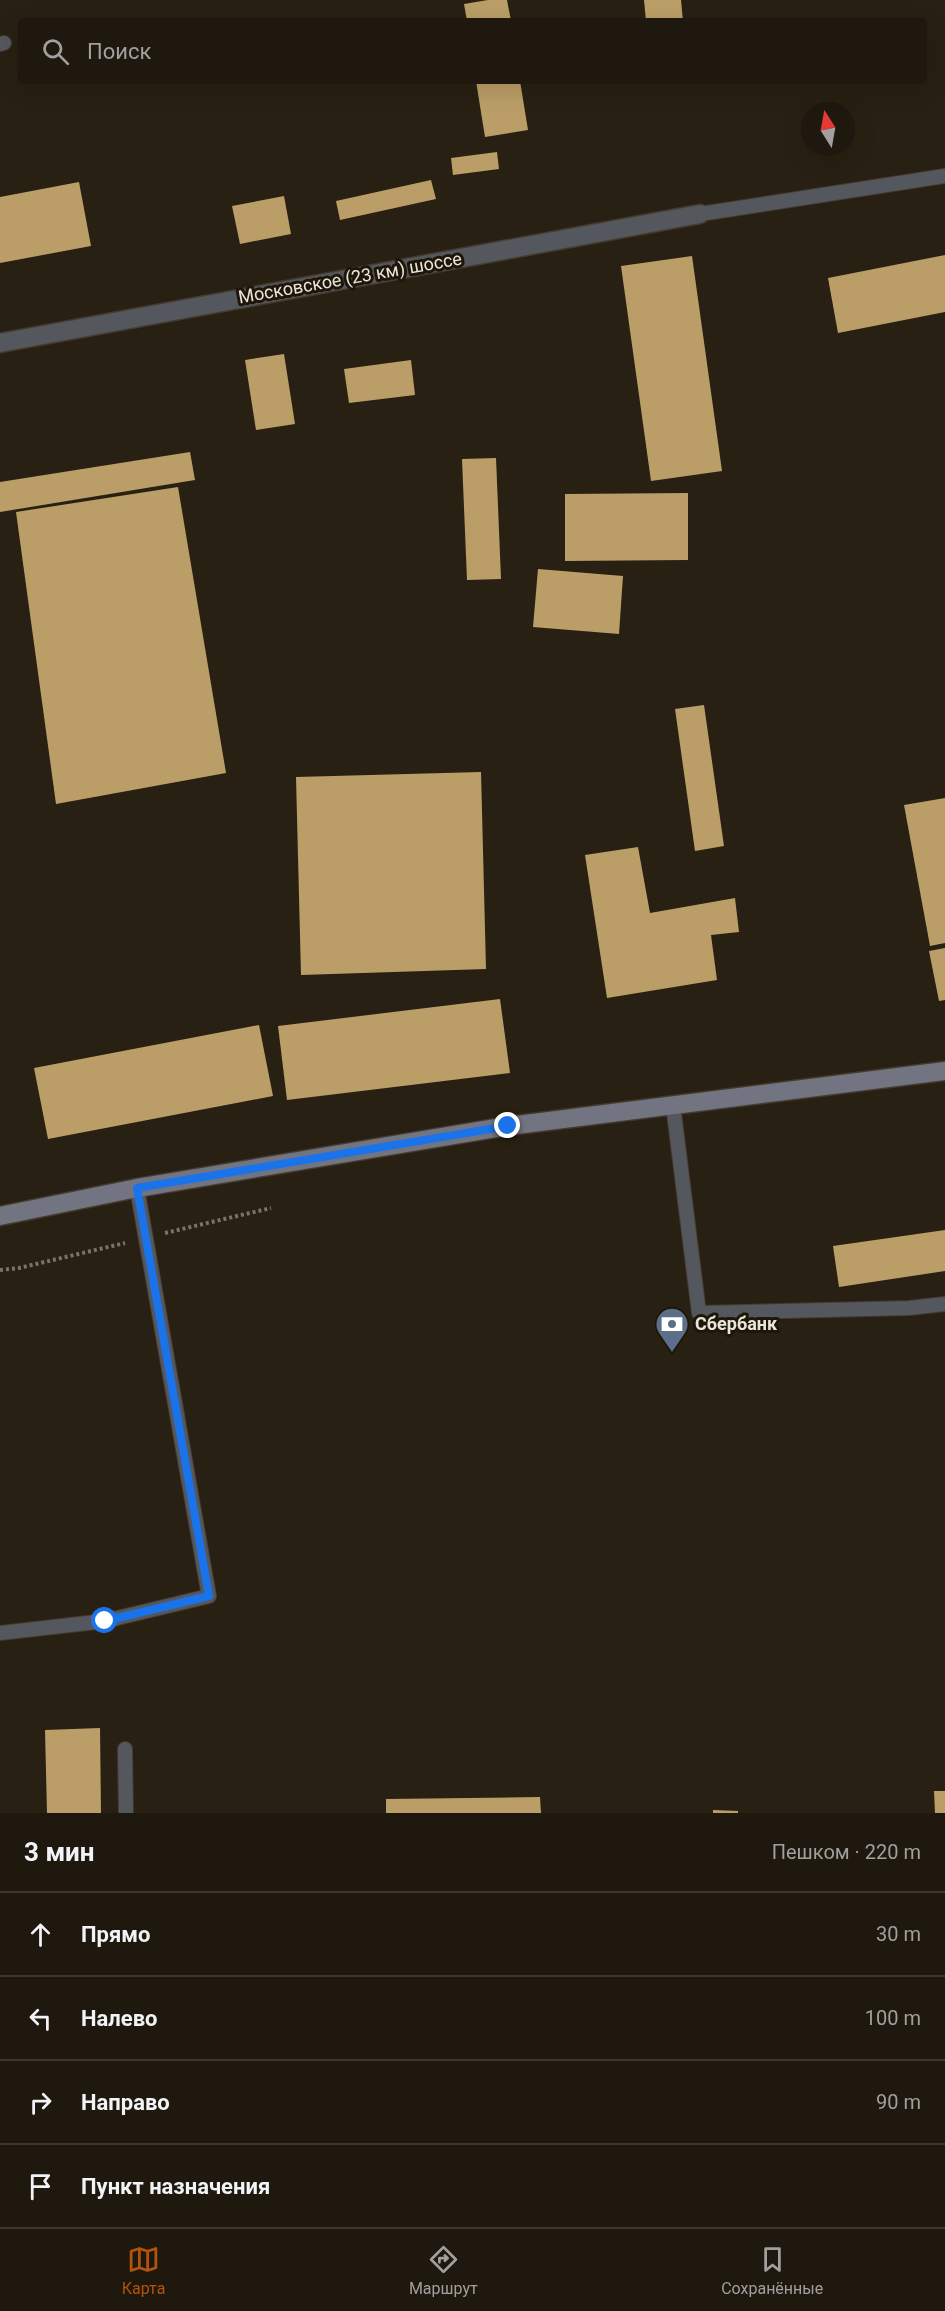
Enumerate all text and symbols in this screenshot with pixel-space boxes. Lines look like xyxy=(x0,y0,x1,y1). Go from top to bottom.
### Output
search box xyxy=(18,18,927,84)
icon: search xyxy=(39,35,72,68)
text: Поиск xyxy=(87,39,151,64)
north arrow xyxy=(801,102,855,156)
street label: Московское (23 км) шоссе xyxy=(236,247,464,309)
route end xyxy=(494,1112,520,1138)
bank icon: Сбербанк xyxy=(654,1306,690,1353)
place label: Сбербанк xyxy=(695,1313,778,1334)
route start xyxy=(91,1607,117,1633)
text: 3 мин xyxy=(24,1837,95,1867)
text: Пешком · 220 m xyxy=(772,1840,921,1864)
icon: ahead xyxy=(24,1918,57,1951)
text: Прямо xyxy=(81,1922,150,1947)
text: 30 m xyxy=(876,1922,921,1946)
icon: left xyxy=(24,2002,57,2035)
text: Налево xyxy=(81,2006,158,2031)
text: 100 m xyxy=(865,2006,921,2030)
icon: right xyxy=(24,2086,57,2119)
text: Направо xyxy=(81,2090,170,2115)
text: 90 m xyxy=(876,2090,921,2114)
icon: arrive xyxy=(24,2170,57,2203)
text: Пункт назначения xyxy=(81,2174,270,2199)
tab: Карта xyxy=(122,2243,165,2298)
tab: Маршрут xyxy=(409,2243,478,2298)
tab: Сохранённые xyxy=(721,2243,823,2298)

